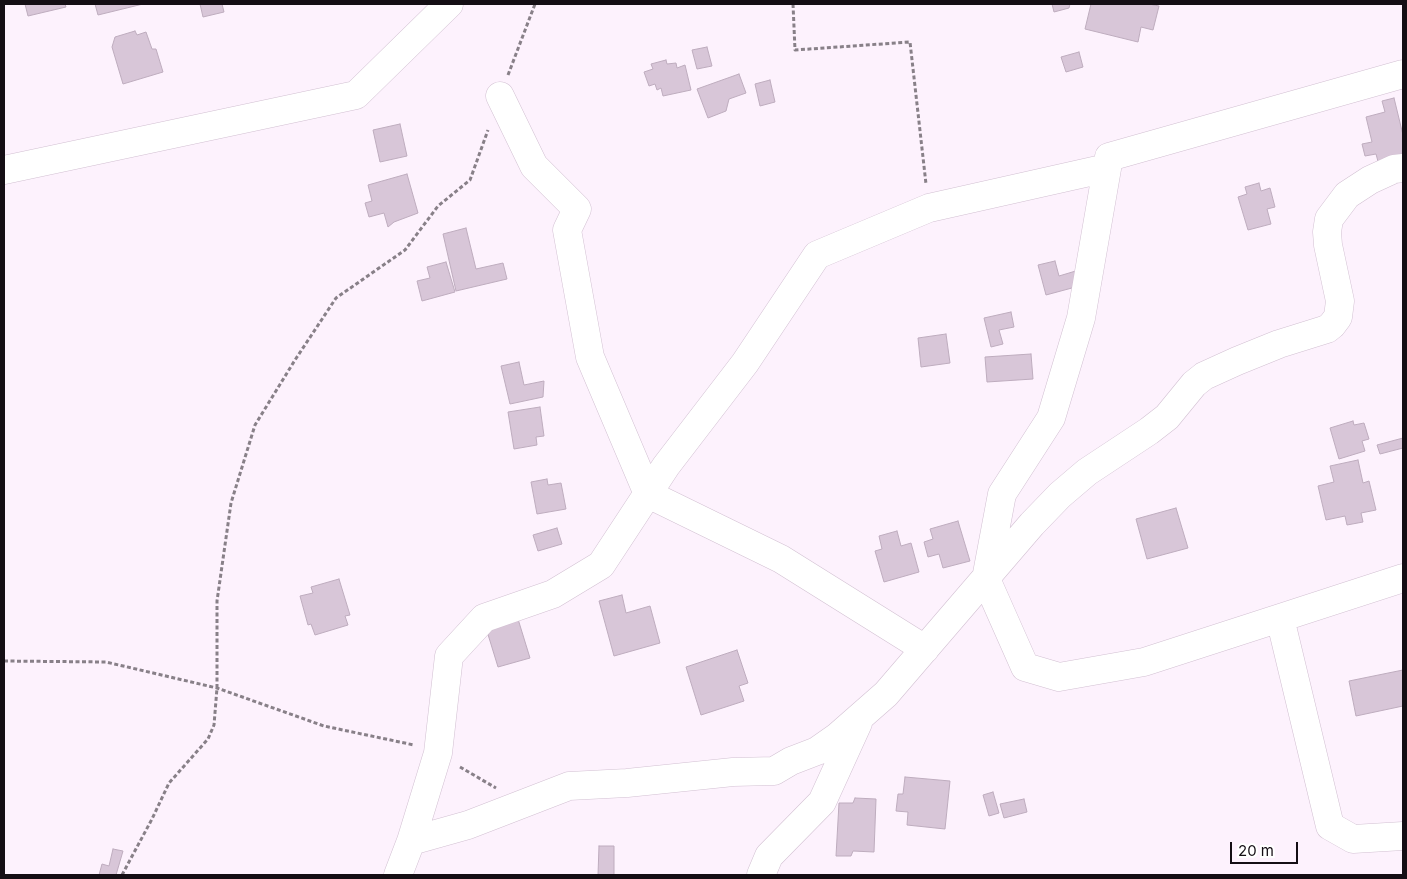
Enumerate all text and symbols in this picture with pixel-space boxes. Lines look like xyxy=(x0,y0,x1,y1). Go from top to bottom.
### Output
scale bar xyxy=(1232,832,1300,864)
text: 20 m xyxy=(1238,841,1274,860)

